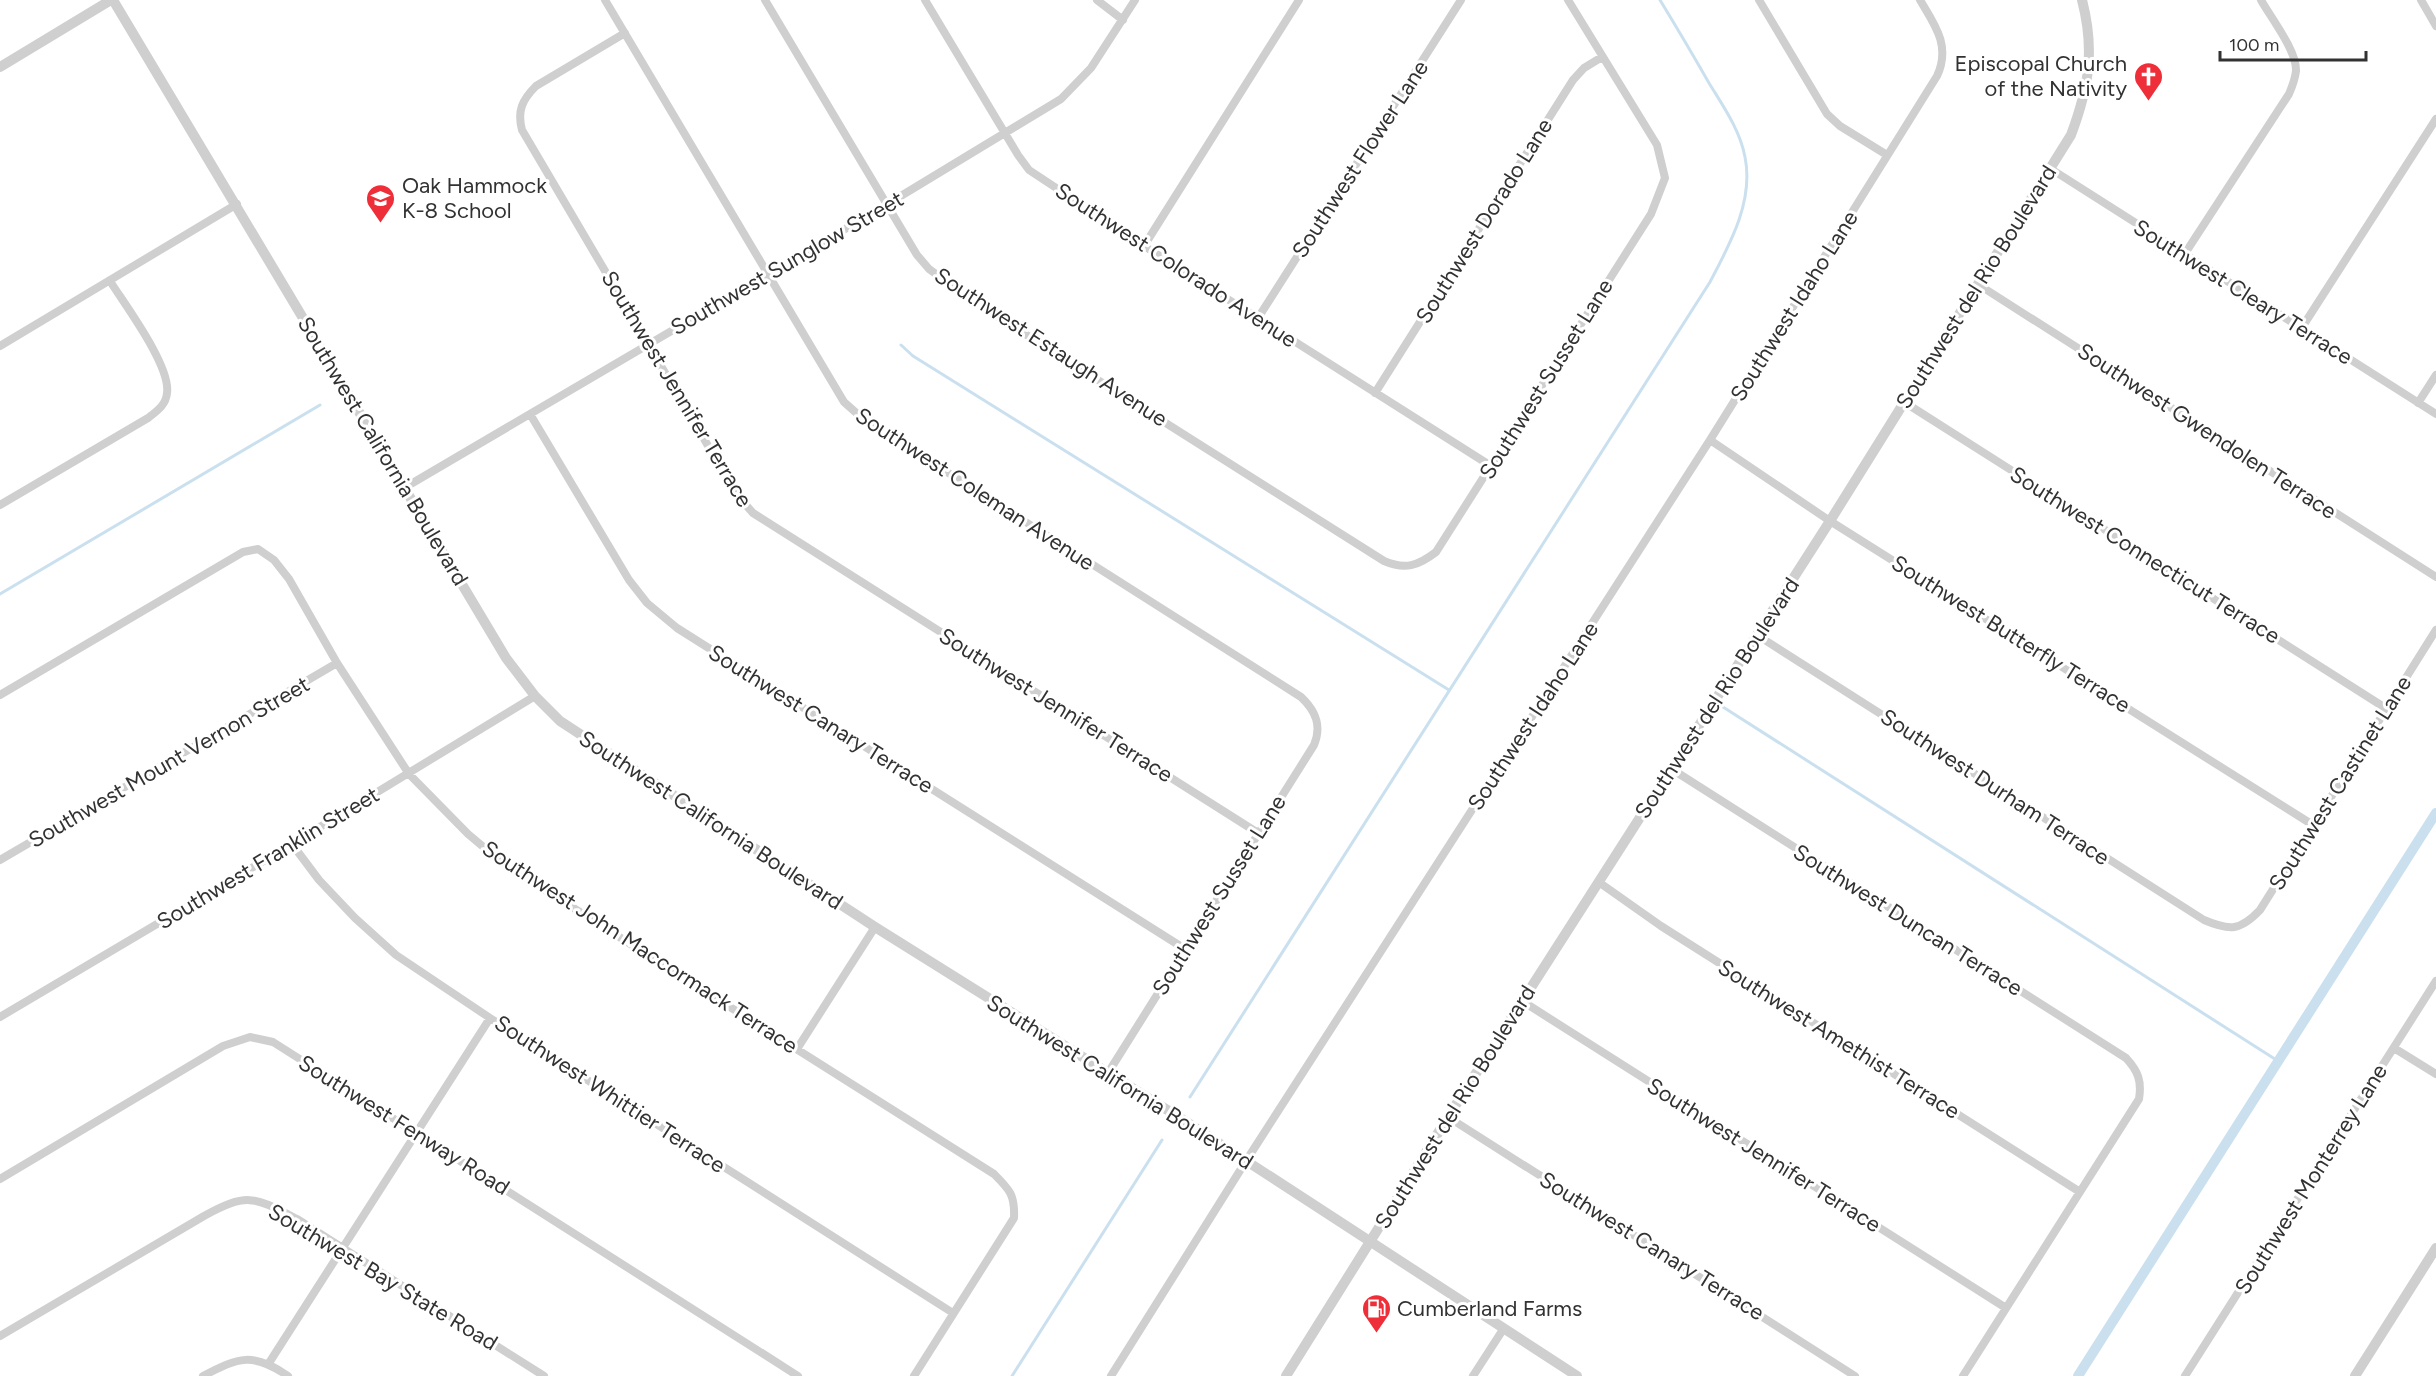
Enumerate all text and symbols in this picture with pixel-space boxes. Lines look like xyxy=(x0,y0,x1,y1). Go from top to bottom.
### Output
scale bar xyxy=(2220,24,2366,62)
text: 100 m xyxy=(2229,34,2279,56)
place label: Episcopal Church of the Nativity xyxy=(1954,50,2127,102)
street label: Southwest Flower Lane xyxy=(1286,55,1434,263)
church icon: Episcopal Church of the Nativity xyxy=(2132,60,2164,102)
street label: Southwest Dorado Lane xyxy=(1410,114,1558,328)
street label: Southwest del Rio Boulevard xyxy=(1890,160,2062,414)
place label: Oak Hammock K-8 School xyxy=(402,172,547,224)
street label: Southwest Colorado Avenue xyxy=(1050,177,1302,353)
school or university icon: Oak Hammock K-8 School xyxy=(365,182,397,224)
street label: Southwest Sunglow Street xyxy=(666,185,908,341)
street label: Southwest Idaho Lane xyxy=(1724,206,1864,406)
street label: Southwest Cleary Terrace xyxy=(2128,213,2358,371)
street label: Southwest Estaugh Avenue xyxy=(930,262,1172,432)
street label: Southwest Jennifer Terrace xyxy=(596,266,758,512)
street label: Southwest Susset Lane xyxy=(1473,274,1619,484)
street label: Southwest California Boulevard xyxy=(292,312,474,590)
street label: Southwest Gwendolen Terrace xyxy=(2073,337,2341,525)
street label: Southwest Coleman Avenue xyxy=(850,402,1100,576)
street label: Southwest Connecticut Terrace xyxy=(2005,461,2285,649)
street label: Southwest Butterfly Terrace xyxy=(1887,549,2135,719)
street label: Southwest del Rio Boulevard xyxy=(1629,572,1805,824)
street label: Southwest Idaho Lane xyxy=(1462,617,1604,815)
street label: Southwest Jennifer Terrace xyxy=(934,622,1178,788)
street label: Southwest Canary Terrace xyxy=(704,639,938,799)
street label: Southwest Mount Vernon Street xyxy=(24,670,314,854)
street label: Southwest Castinet Lane xyxy=(2263,671,2417,895)
street label: Southwest Durham Terrace xyxy=(1876,703,2114,871)
street label: Southwest California Boulevard xyxy=(574,725,848,915)
street label: Southwest Franklin Street xyxy=(152,781,384,935)
street label: Southwest Susset Lane xyxy=(1146,790,1292,1000)
street label: Southwest John Maccormack Terrace xyxy=(477,835,803,1059)
street label: Southwest Duncan Terrace xyxy=(1788,838,2028,1002)
street label: Southwest Amethist Terrace xyxy=(1713,953,1965,1125)
street label: Southwest del Rio Boulevard xyxy=(1369,980,1541,1234)
street label: Southwest California Boulevard xyxy=(982,989,1258,1175)
street label: Southwest Whittier Terrace xyxy=(489,1009,731,1179)
street label: Southwest Fenway Road xyxy=(294,1049,514,1201)
street label: Southwest Monterrey Lane xyxy=(2229,1059,2393,1299)
street label: Southwest Jennifer Terrace xyxy=(1642,1072,1886,1238)
street label: Southwest Canary Terrace xyxy=(1535,1166,1769,1326)
street label: Southwest Bay State Road xyxy=(263,1198,503,1356)
fuel station icon: Cumberland Farms xyxy=(1360,1292,1392,1334)
place label: Cumberland Farms xyxy=(1397,1295,1582,1322)

